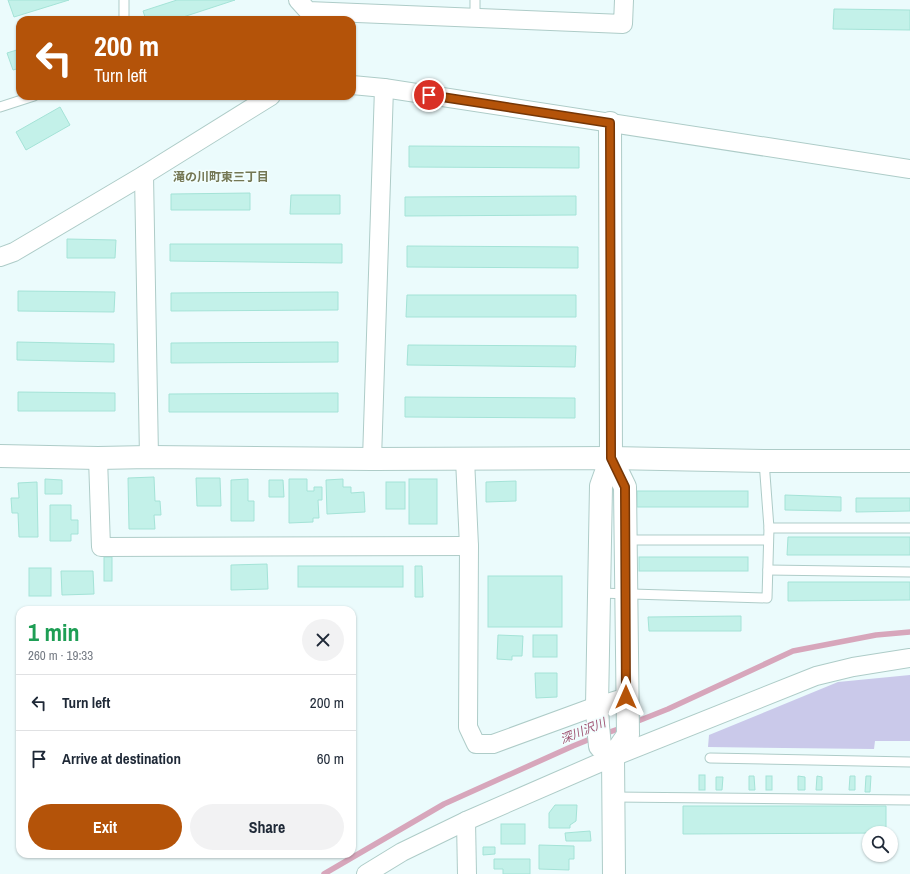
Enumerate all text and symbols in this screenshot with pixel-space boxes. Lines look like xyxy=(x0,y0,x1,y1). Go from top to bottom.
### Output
text: 200 m xyxy=(94,27,159,65)
icon: left xyxy=(28,32,80,84)
text: Turn left xyxy=(94,63,147,88)
pin xyxy=(412,78,446,112)
icon: arrive xyxy=(418,84,440,106)
district label: 滝の川町東三丁目 xyxy=(173,169,269,185)
text: 1 min xyxy=(28,616,79,648)
button: close xyxy=(302,619,344,661)
text: 260 m · 19:33 xyxy=(28,647,93,664)
position arrow xyxy=(605,676,647,718)
icon: left xyxy=(28,692,50,714)
text: Turn left xyxy=(62,692,110,713)
text: 200 m xyxy=(310,692,344,713)
water label: 深川沢川 xyxy=(558,714,610,747)
icon: arrive xyxy=(28,748,50,770)
text: Arrive at destination xyxy=(62,748,181,769)
text: 60 m xyxy=(317,748,344,769)
button: Exit xyxy=(28,804,182,850)
button: Share xyxy=(190,804,344,850)
map controls xyxy=(862,826,898,862)
button: search xyxy=(862,826,898,862)

